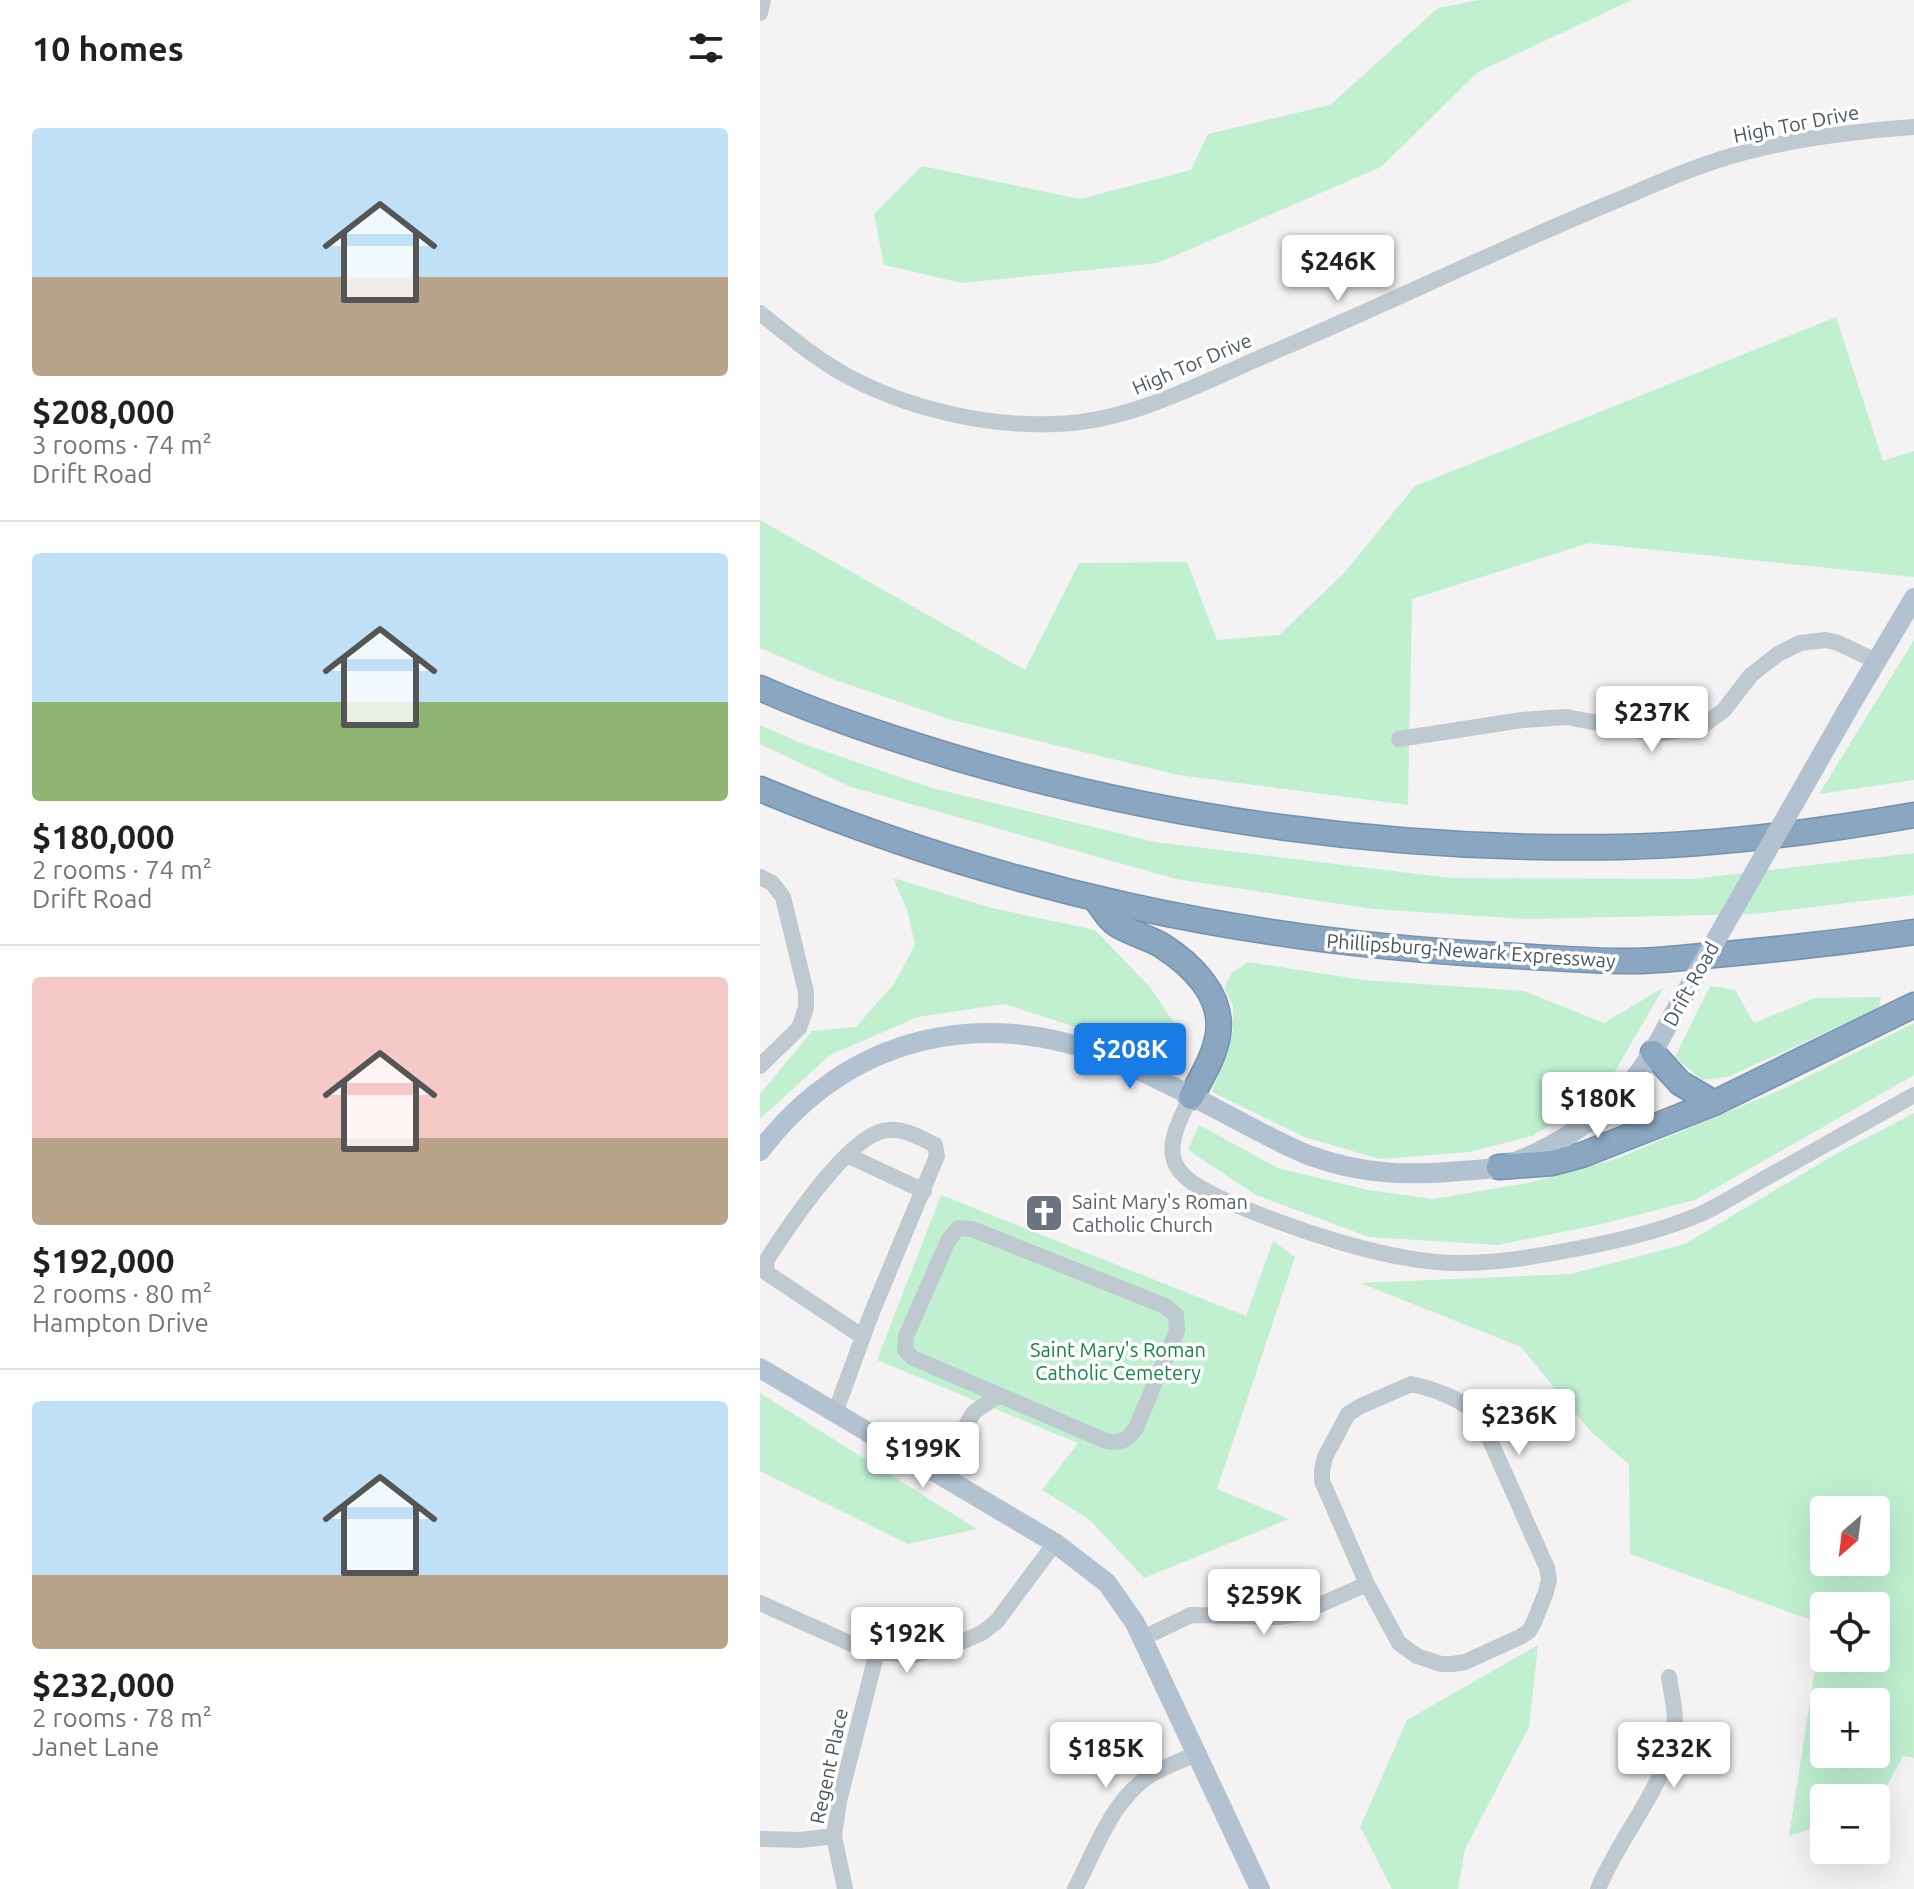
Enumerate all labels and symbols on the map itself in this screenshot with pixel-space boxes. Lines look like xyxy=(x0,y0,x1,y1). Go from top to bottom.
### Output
street label: High Tor Drive xyxy=(1731,100,1861,147)
pin: $246K xyxy=(1282,235,1394,303)
street label: High Tor Drive xyxy=(1129,328,1255,399)
pin: $237K xyxy=(1596,686,1708,754)
street label: Phillipsburg-Newark Expressway xyxy=(1326,929,1617,972)
street label: Drift Road xyxy=(1658,938,1723,1030)
pin: $208K xyxy=(1074,1023,1186,1091)
pin: $180K xyxy=(1542,1072,1654,1140)
place label: Saint Mary's Roman Catholic Church xyxy=(1072,1190,1248,1236)
church icon: Saint Mary's Roman Catholic Church xyxy=(1023,1192,1065,1234)
park label: Saint Mary's Roman Catholic Cemetery xyxy=(1030,1338,1206,1384)
pin: $236K xyxy=(1463,1389,1575,1457)
pin: $199K xyxy=(867,1422,979,1490)
north arrow xyxy=(1810,1496,1890,1576)
pin: $259K xyxy=(1208,1569,1320,1637)
pin: $192K xyxy=(851,1607,963,1675)
street label: Regent Place xyxy=(805,1706,852,1826)
pin: $185K xyxy=(1050,1722,1162,1790)
pin: $232K xyxy=(1618,1722,1730,1790)

